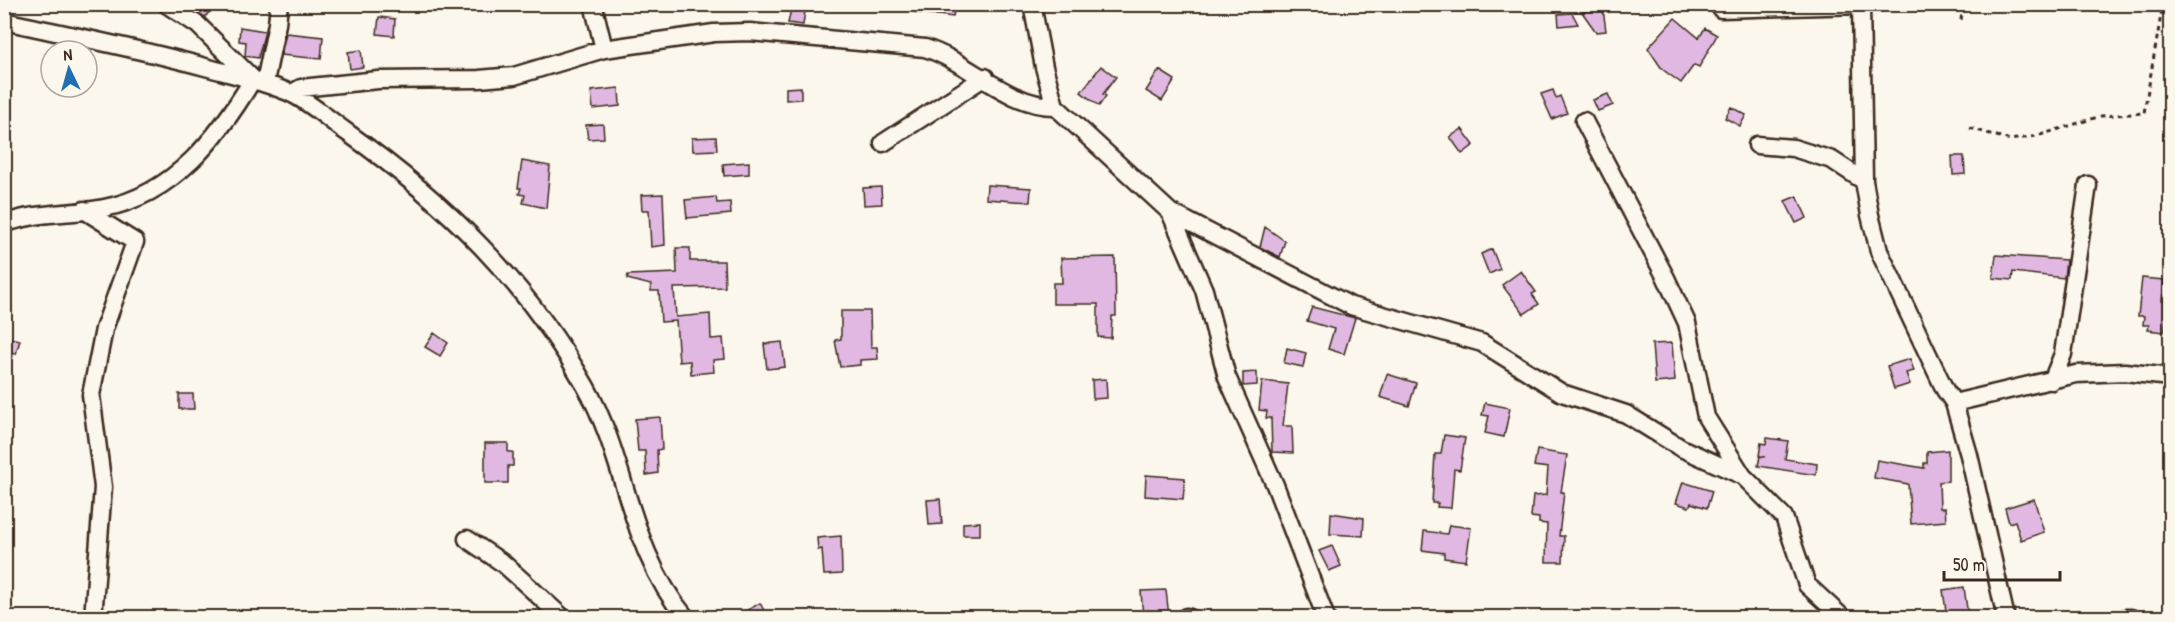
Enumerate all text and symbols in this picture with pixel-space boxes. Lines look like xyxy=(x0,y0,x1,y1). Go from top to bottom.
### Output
north arrow xyxy=(39,39,99,99)
text: N xyxy=(62,43,73,65)
scale bar xyxy=(1944,544,2060,582)
text: 50 m xyxy=(1953,552,1985,577)

